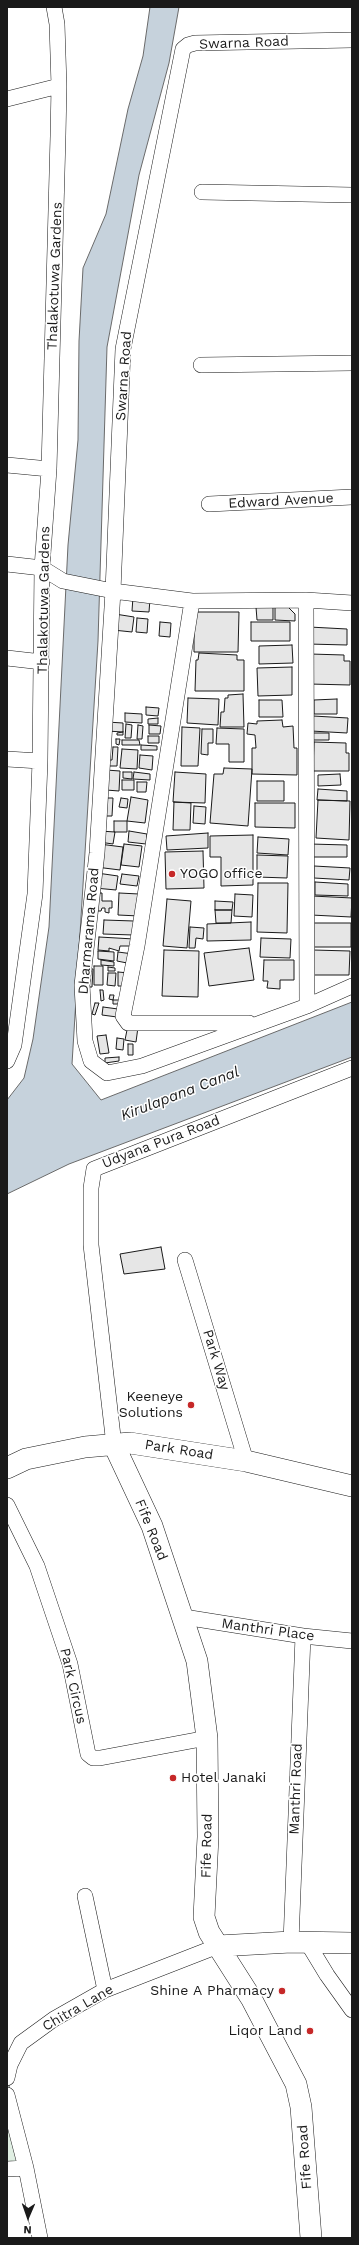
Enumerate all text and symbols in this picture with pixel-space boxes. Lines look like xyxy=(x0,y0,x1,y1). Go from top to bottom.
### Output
street label: Swarna Road xyxy=(199,33,289,53)
street label: Thalakotuwa Gardens xyxy=(44,202,66,350)
street label: Swarna Road xyxy=(112,331,136,421)
street label: Edward Avenue xyxy=(228,490,334,512)
street label: Thalakotuwa Gardens xyxy=(34,526,54,674)
place label: YOGO office xyxy=(180,866,263,882)
street label: Dharmarama Road xyxy=(75,867,103,995)
marker: YOGO office xyxy=(167,869,177,879)
water label: Kirulapana Canal xyxy=(118,1063,242,1125)
street label: Udyana Pura Road xyxy=(100,1112,222,1172)
street label: Park Way xyxy=(199,1328,233,1392)
place label: Keeneye Solutions xyxy=(119,1389,183,1422)
marker: Keeneye Solutions xyxy=(186,1400,196,1410)
street label: Park Road xyxy=(144,1436,214,1464)
street label: Fife Road xyxy=(131,1497,171,1563)
street label: Manthri Place xyxy=(220,1615,316,1645)
street label: Park Circus xyxy=(56,1646,90,1726)
street label: Manthri Road xyxy=(286,1743,306,1835)
place label: Hotel Janaki xyxy=(181,1770,266,1786)
marker: Hotel Janaki xyxy=(168,1773,178,1783)
street label: Fife Road xyxy=(198,1814,216,1878)
street label: Chitra Lane xyxy=(40,1981,116,2035)
place label: Shine A Pharmacy xyxy=(150,1983,274,1999)
marker: Shine A Pharmacy xyxy=(277,1986,287,1996)
place label: Liqor Land xyxy=(229,2023,302,2039)
marker: Liqor Land xyxy=(305,2026,315,2036)
street label: Fife Road xyxy=(294,2124,316,2190)
north arrow xyxy=(8,2197,48,2237)
text: N xyxy=(23,2223,32,2236)

